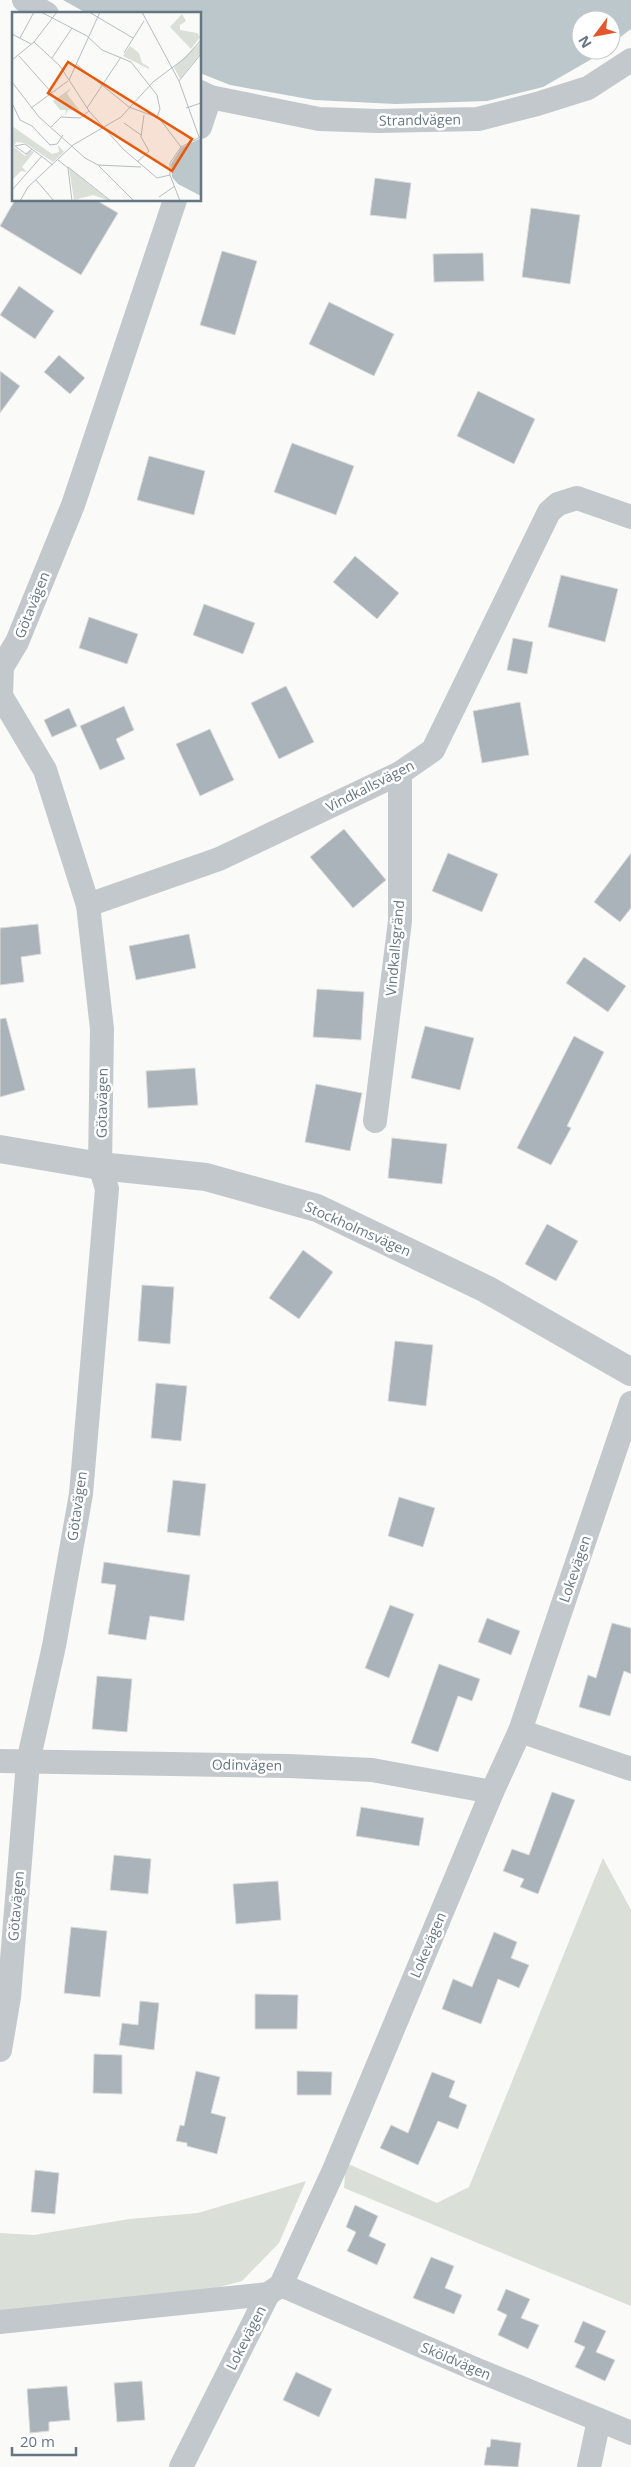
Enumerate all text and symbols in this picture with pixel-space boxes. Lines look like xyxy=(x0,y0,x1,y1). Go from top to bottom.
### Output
north arrow xyxy=(571,10,621,60)
inset map xyxy=(12,12,201,201)
text: N xyxy=(573,32,596,52)
street label: Strandvägen xyxy=(379,109,461,130)
street label: Götavägen xyxy=(10,569,53,641)
street label: Vindkallsvägen xyxy=(322,755,417,816)
street label: Vindkallsgränd xyxy=(381,899,408,997)
street label: Götavägen xyxy=(91,1068,112,1138)
street label: Stockholmsvägen xyxy=(302,1197,414,1260)
street label: Götavägen xyxy=(62,1470,91,1542)
street label: Lokevägen xyxy=(554,1533,595,1605)
street label: Odinvägen xyxy=(212,1754,282,1775)
street label: Götavägen xyxy=(3,1870,28,1942)
street label: Lokevägen xyxy=(405,1909,450,1981)
street label: Lokevägen xyxy=(221,2302,270,2373)
street label: Sköldvägen xyxy=(418,2337,494,2384)
scale bar xyxy=(12,2424,76,2456)
text: 20 m xyxy=(20,2431,55,2451)

